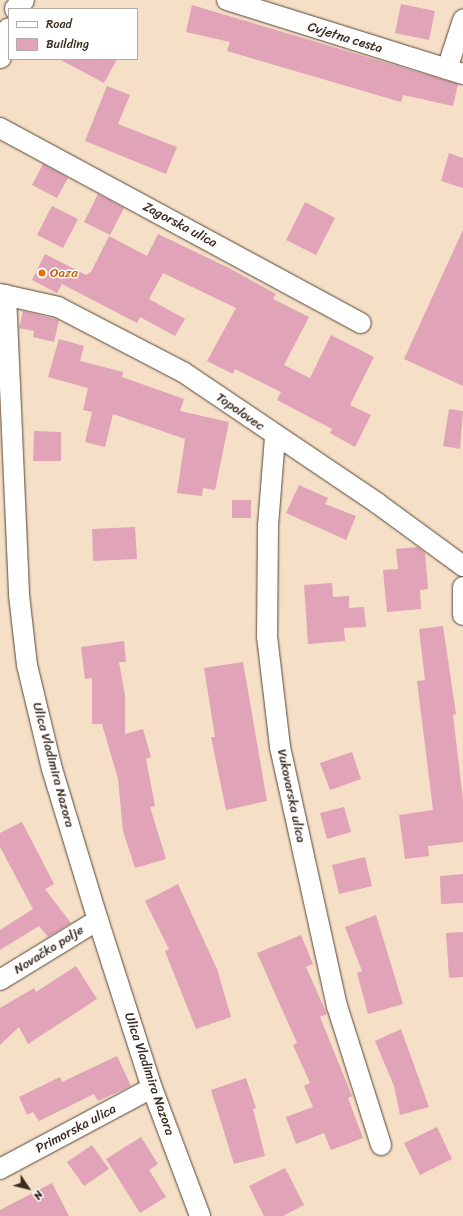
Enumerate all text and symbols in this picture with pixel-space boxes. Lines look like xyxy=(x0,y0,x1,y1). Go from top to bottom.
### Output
legend xyxy=(8,8,138,60)
text: Road xyxy=(46,13,72,35)
street label: Cvjetna cesta xyxy=(305,19,385,57)
text: Building xyxy=(46,33,89,55)
street label: Zagorska ulica xyxy=(140,199,220,251)
place label: Oaza xyxy=(50,265,78,281)
marker: Oaza xyxy=(37,268,47,278)
street label: Topolovec xyxy=(213,390,267,434)
street label: Ulica Vladimira Nazora xyxy=(29,700,77,830)
street label: Vukovarska ulica xyxy=(273,748,309,844)
street label: Novačko polje xyxy=(11,922,87,978)
street label: Ulica Vladimira Nazora xyxy=(121,1010,177,1138)
street label: Primorska ulica xyxy=(33,1101,119,1157)
north arrow xyxy=(8,1168,48,1208)
text: N xyxy=(28,1187,48,1204)

